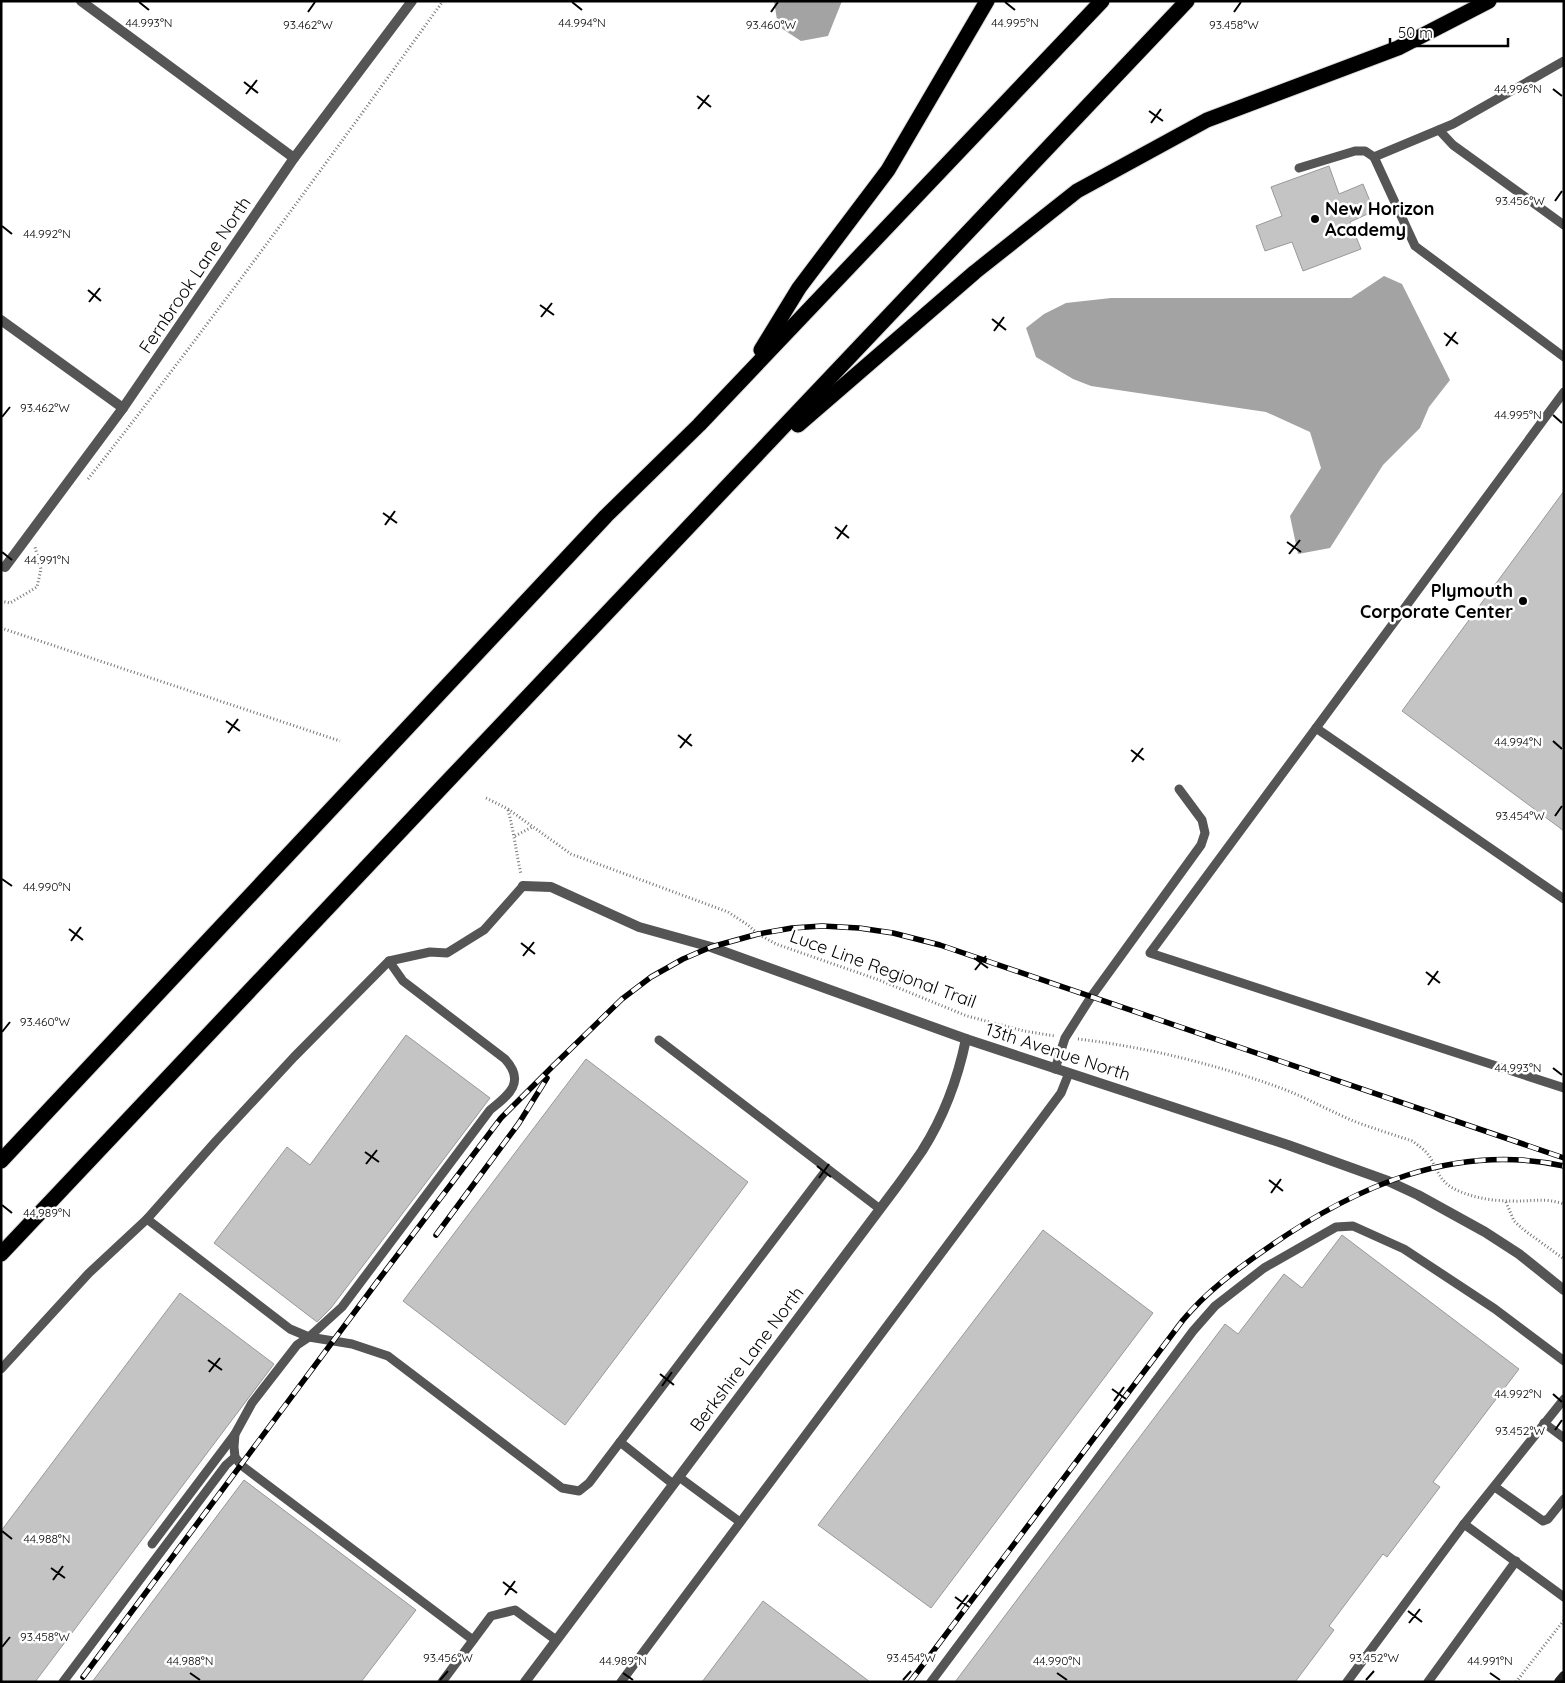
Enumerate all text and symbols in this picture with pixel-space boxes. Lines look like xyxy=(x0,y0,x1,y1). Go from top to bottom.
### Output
text: 44.993°N xyxy=(125,15,173,30)
text: 44.994°N xyxy=(558,15,606,30)
text: 44.995°N xyxy=(991,15,1039,30)
scale bar xyxy=(1390,15,1508,47)
text: 93.462°W xyxy=(283,17,333,32)
text: 93.460°W xyxy=(746,17,797,32)
text: 93.458°W xyxy=(1209,17,1259,32)
text: 50 m xyxy=(1398,23,1433,42)
text: 44.996°N xyxy=(1494,81,1542,96)
street label: Fernbrook Lane North xyxy=(134,192,256,358)
text: 93.456°W xyxy=(1495,193,1545,208)
place label: New Horizon Academy xyxy=(1325,197,1434,241)
marker: New Horizon Academy xyxy=(1309,213,1321,225)
text: 44.992°N xyxy=(23,226,71,241)
text: 93.462°W xyxy=(20,400,70,415)
text: 44.995°N xyxy=(1494,407,1542,422)
text: 44.991°N xyxy=(24,552,70,567)
place label: Plymouth Corporate Center xyxy=(1360,579,1513,623)
marker: Plymouth Corporate Center xyxy=(1517,595,1529,607)
text: 44.994°N xyxy=(1494,734,1542,749)
text: 93.454°W xyxy=(1495,808,1545,823)
text: 44.990°N xyxy=(23,879,71,894)
street label: Luce Line Regional Trail xyxy=(787,924,980,1013)
text: 93.460°W xyxy=(20,1014,71,1029)
street label: 13th Avenue North xyxy=(983,1017,1134,1086)
text: 44.993°N xyxy=(1494,1060,1542,1075)
text: 44.989°N xyxy=(23,1205,71,1220)
street label: Berkshire Lane North xyxy=(685,1282,809,1436)
text: 44.992°N xyxy=(1494,1386,1542,1401)
text: 93.452°W xyxy=(1495,1423,1545,1438)
text: 44.988°N xyxy=(23,1531,71,1546)
text: 93.458°W xyxy=(20,1629,70,1644)
text: 93.456°W xyxy=(423,1650,473,1665)
text: 93.454°W xyxy=(886,1650,936,1665)
text: 93.452°W xyxy=(1349,1650,1399,1665)
text: 44.988°N xyxy=(166,1653,214,1668)
text: 44.989°N xyxy=(599,1653,647,1668)
text: 44.990°N xyxy=(1033,1653,1081,1668)
text: 44.991°N xyxy=(1467,1653,1513,1668)

